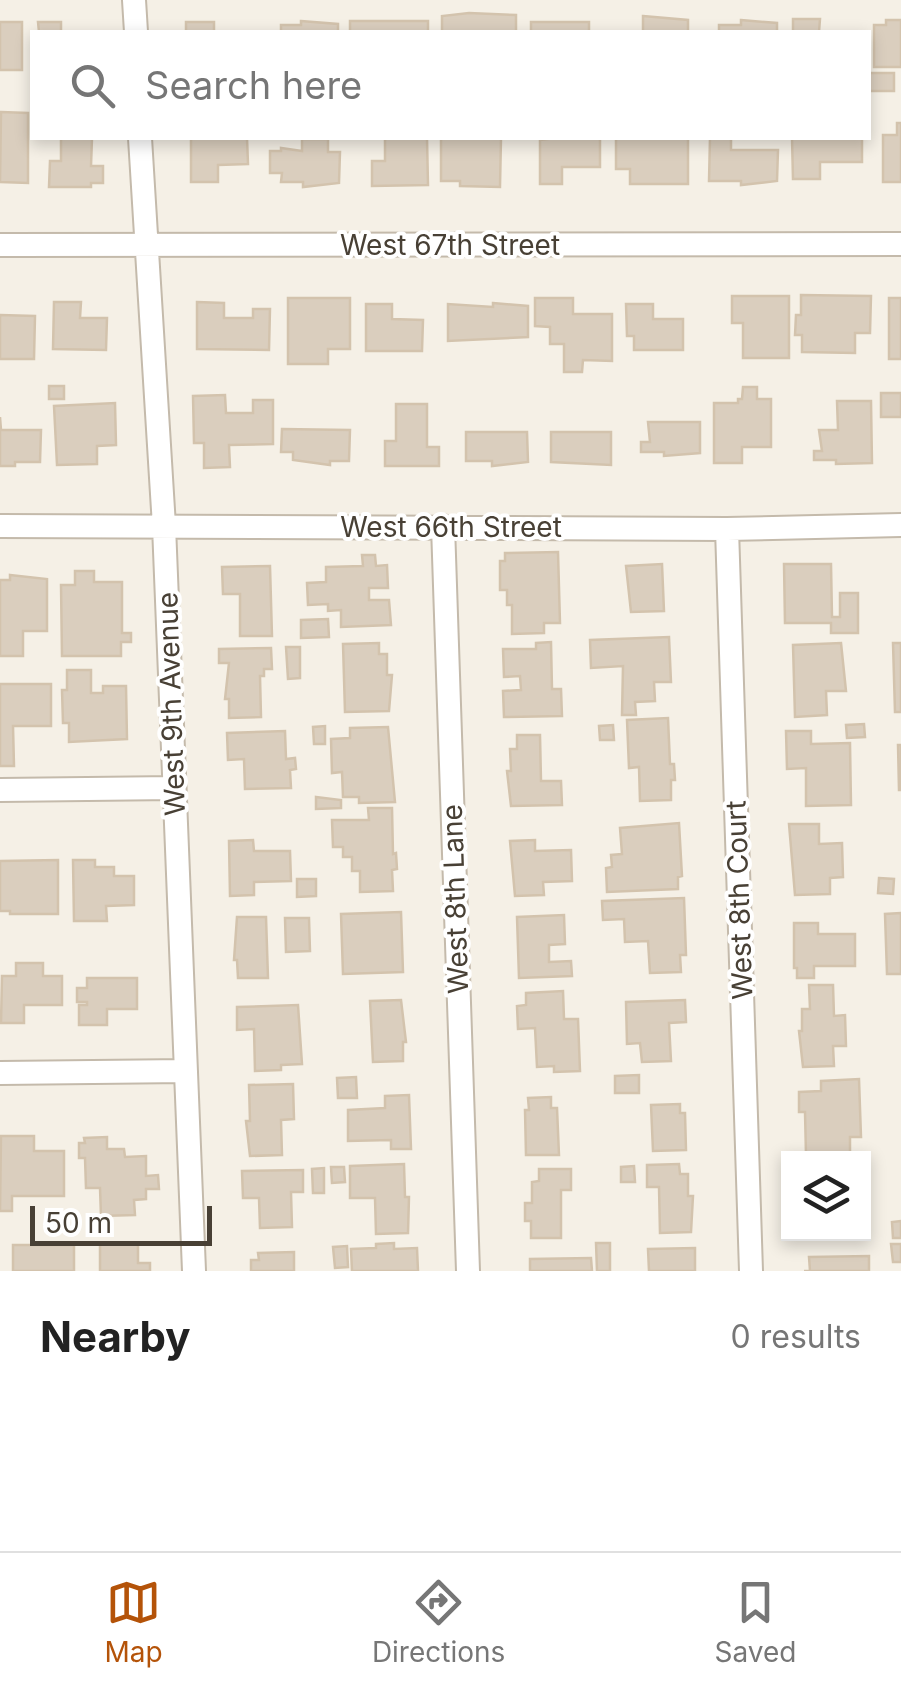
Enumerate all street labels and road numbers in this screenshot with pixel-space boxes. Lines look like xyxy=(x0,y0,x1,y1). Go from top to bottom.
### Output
street label: West 67th Street xyxy=(340,228,560,262)
street label: West 66th Street xyxy=(340,510,562,544)
street label: West 9th Avenue xyxy=(150,591,192,817)
street label: West 8th Court xyxy=(719,800,759,1000)
street label: West 8th Lane xyxy=(435,804,475,994)

